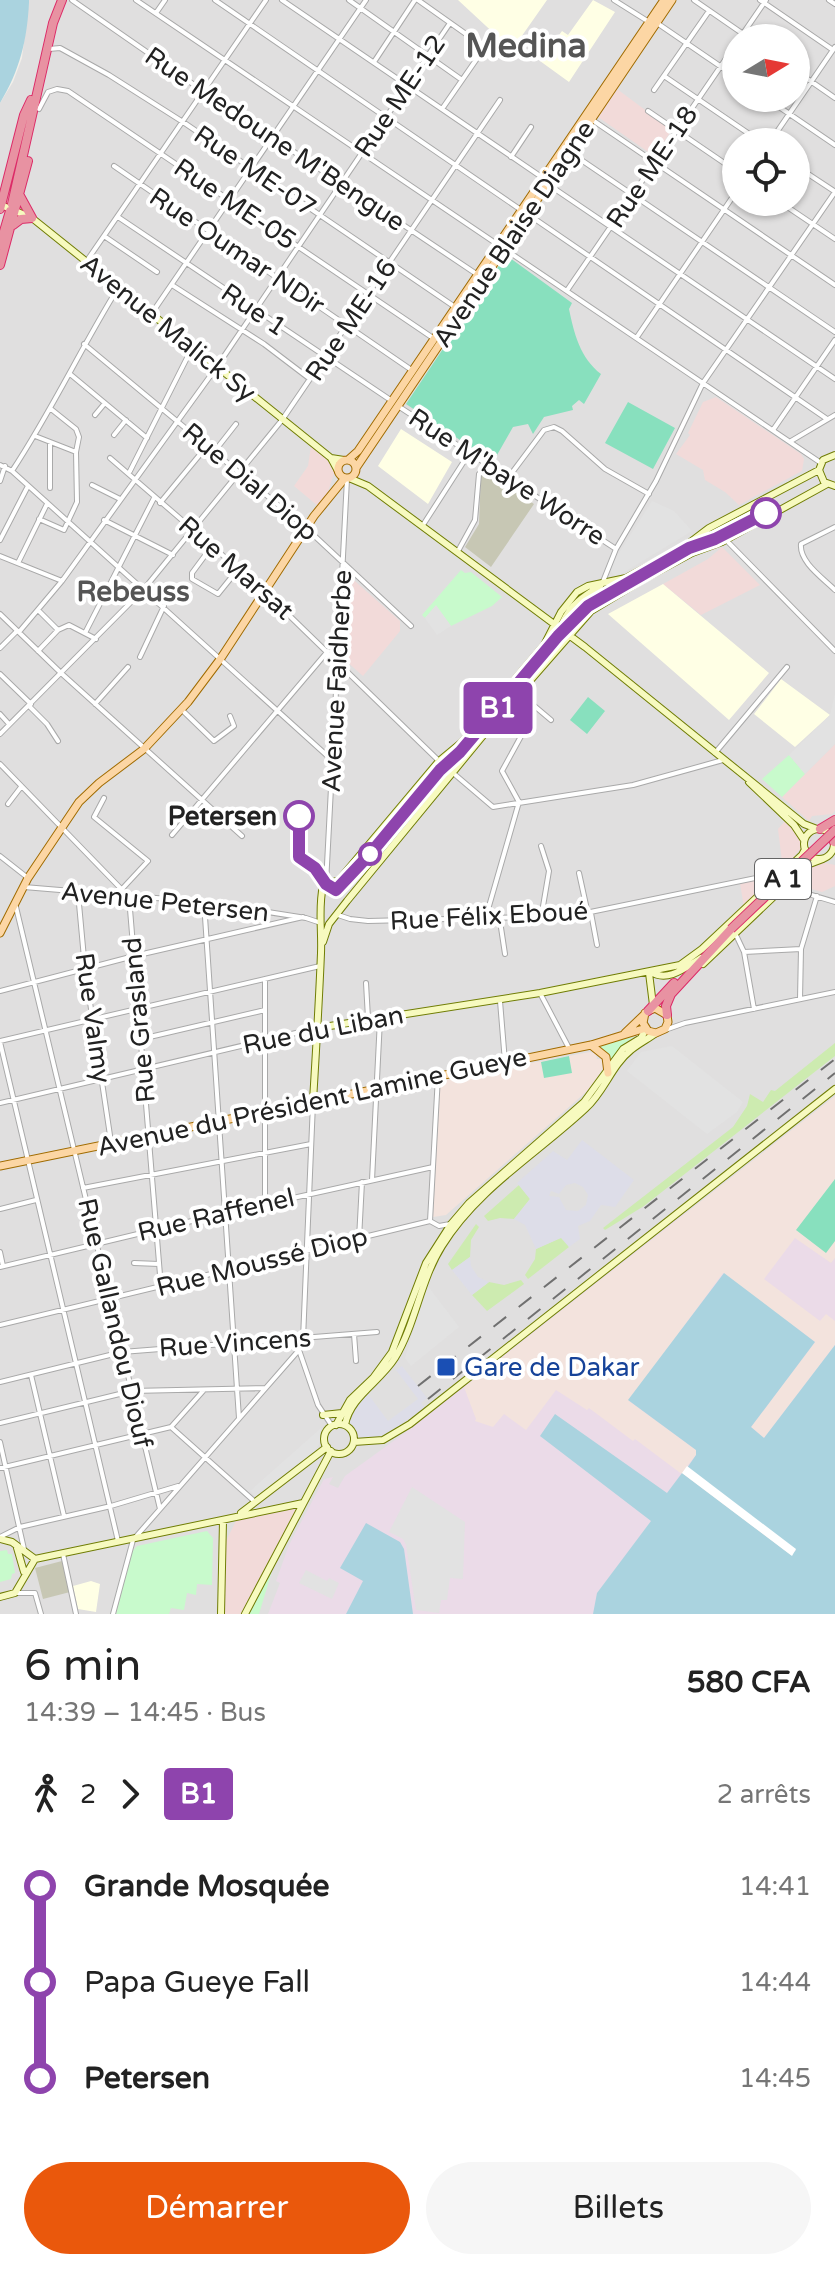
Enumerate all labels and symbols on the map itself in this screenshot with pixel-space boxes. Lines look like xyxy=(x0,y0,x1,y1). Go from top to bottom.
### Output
north arrow xyxy=(722,24,810,112)
district label: Medina xyxy=(465,26,587,67)
street label: Rue ME-12 xyxy=(348,29,452,163)
street label: Rue Medoune M'Bengue xyxy=(139,40,411,238)
street label: Rue ME-18 xyxy=(600,100,704,234)
street label: Avenue Blaise Diagne xyxy=(427,115,601,353)
street label: Rue ME-07 xyxy=(188,119,322,223)
street label: Rue ME-05 xyxy=(168,152,302,256)
street label: Rue Oumar NDir xyxy=(144,181,330,321)
street label: Avenue Malick Sy xyxy=(74,248,262,408)
street label: Rue ME-16 xyxy=(299,253,403,387)
street label: Rue 1 xyxy=(215,277,293,343)
street label: Rue M'baye Worre xyxy=(403,402,611,552)
street label: Rue Dial Diop xyxy=(176,416,324,548)
unlabelled marker xyxy=(751,498,781,528)
street label: Rue Marsat xyxy=(172,510,300,626)
street label: Avenue Faidherbe xyxy=(316,569,358,793)
district label: Rebeuss xyxy=(76,575,190,609)
line badge: B1 xyxy=(462,682,534,734)
place label: Petersen xyxy=(168,801,277,832)
marker: Petersen xyxy=(284,801,314,831)
unlabelled marker xyxy=(359,843,381,865)
road number: A 1 xyxy=(755,859,811,899)
street label: Avenue Petersen xyxy=(59,876,271,928)
street label: Rue Félix Eboué xyxy=(389,895,589,937)
street label: Rue Grasland xyxy=(116,936,162,1104)
street label: Rue Valmy xyxy=(69,951,117,1085)
street label: Rue du Liban xyxy=(240,999,406,1061)
street label: Avenue du Président Lamine Gueye xyxy=(94,1041,530,1163)
street label: Rue Raffenel xyxy=(135,1182,297,1248)
street label: Rue Gallandou Diouf xyxy=(71,1195,159,1451)
street label: Rue Moussé Diop xyxy=(153,1221,371,1303)
street label: Rue Vincens xyxy=(158,1322,312,1364)
place label: Gare de Dakar xyxy=(464,1352,640,1383)
marker: Gare de Dakar xyxy=(435,1356,457,1378)

